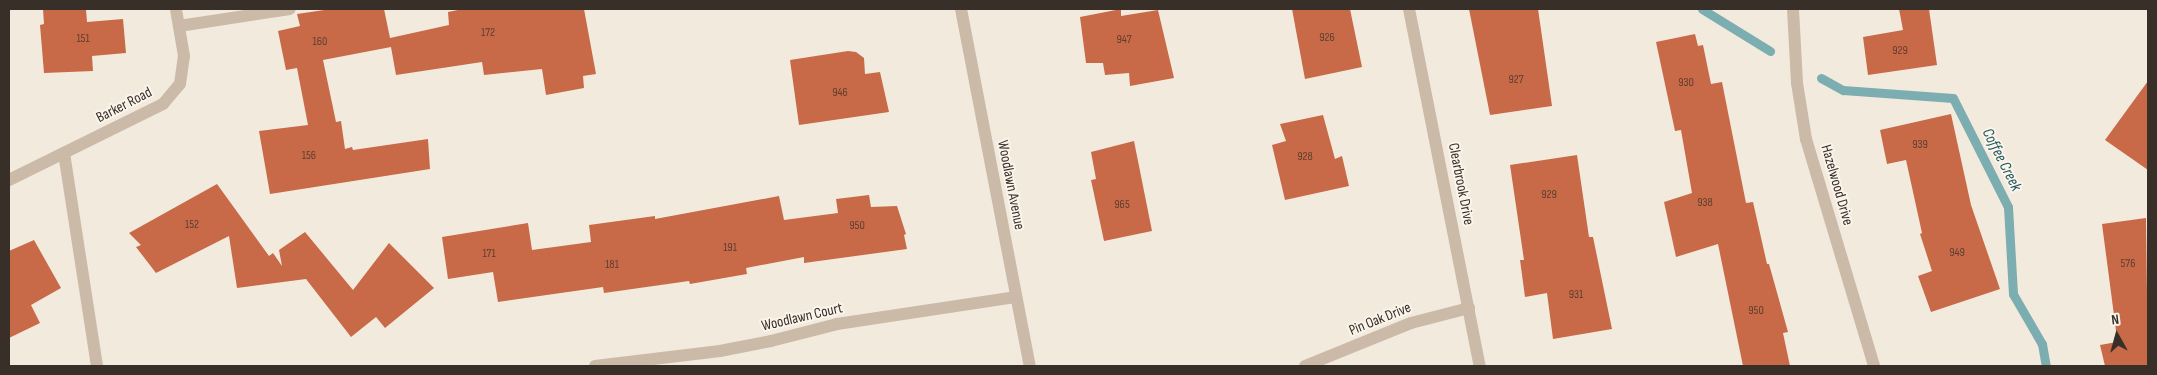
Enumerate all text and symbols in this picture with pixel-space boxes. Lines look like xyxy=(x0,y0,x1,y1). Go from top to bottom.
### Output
house number: 172 xyxy=(481,26,495,40)
house number: 926 xyxy=(1319,31,1335,45)
house number: 151 xyxy=(76,32,90,46)
house number: 947 xyxy=(1116,33,1132,47)
house number: 160 xyxy=(313,35,327,49)
house number: 929 xyxy=(1892,44,1908,58)
house number: 927 xyxy=(1508,73,1524,87)
house number: 930 xyxy=(1678,76,1694,90)
street label: Barker Road xyxy=(93,83,155,127)
house number: 946 xyxy=(832,86,848,100)
water label: Coffee Creek xyxy=(1977,125,2025,195)
house number: 939 xyxy=(1912,138,1928,152)
street label: Woodlawn Avenue xyxy=(994,139,1028,231)
street label: Clearbrook Drive xyxy=(1444,141,1478,227)
street label: Hazelwood Drive xyxy=(1817,143,1857,227)
house number: 156 xyxy=(302,149,316,163)
house number: 928 xyxy=(1297,150,1313,164)
house number: 929 xyxy=(1541,188,1557,202)
house number: 938 xyxy=(1697,196,1713,210)
house number: 965 xyxy=(1114,198,1130,212)
house number: 152 xyxy=(185,218,199,232)
house number: 950 xyxy=(849,219,865,233)
house number: 191 xyxy=(723,241,737,255)
house number: 949 xyxy=(1949,246,1965,260)
house number: 171 xyxy=(482,247,496,261)
house number: 576 xyxy=(2121,257,2135,271)
house number: 181 xyxy=(605,258,619,272)
house number: 931 xyxy=(1569,288,1583,302)
street label: Pin Oak Drive xyxy=(1346,298,1414,340)
street label: Woodlawn Court xyxy=(760,299,844,335)
house number: 950 xyxy=(1748,304,1764,318)
north arrow xyxy=(2092,310,2142,360)
text: N xyxy=(2110,311,2120,329)

